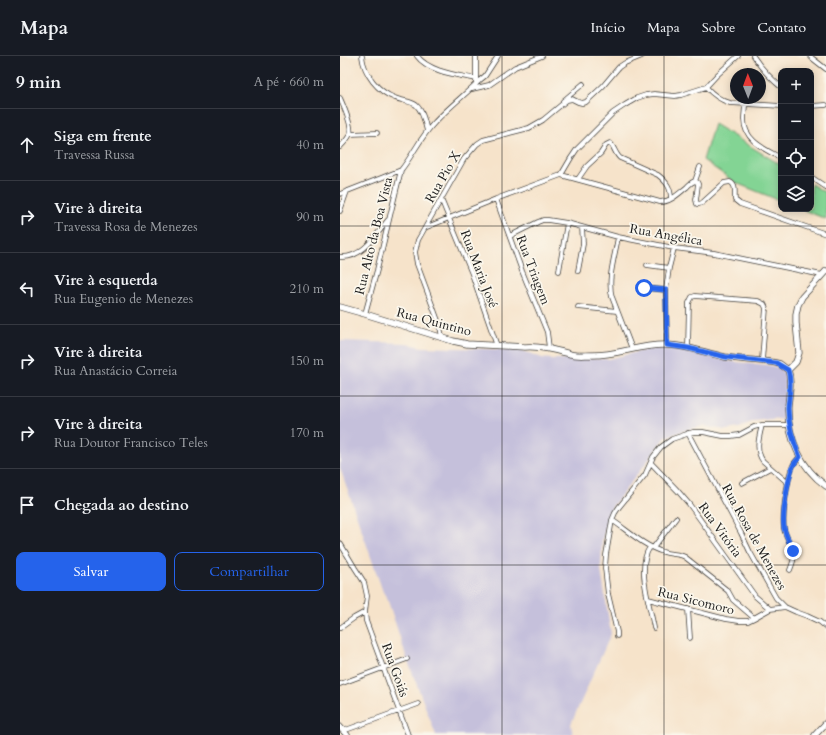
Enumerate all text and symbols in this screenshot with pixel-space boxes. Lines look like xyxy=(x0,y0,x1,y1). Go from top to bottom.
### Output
text: Mapa xyxy=(20,15,68,41)
text: Início xyxy=(590,18,625,37)
text: Mapa xyxy=(647,18,680,37)
text: Sobre xyxy=(702,18,735,37)
text: Contato xyxy=(757,18,806,37)
north arrow xyxy=(730,68,766,104)
map controls xyxy=(778,68,814,212)
button: + xyxy=(778,68,814,104)
text: 9 min xyxy=(16,71,61,94)
text: A pé · 660 m xyxy=(254,73,324,91)
button: − xyxy=(778,104,814,140)
text: Siga em frente xyxy=(54,126,152,146)
icon: ahead xyxy=(16,134,38,156)
text: 40 m xyxy=(296,136,324,154)
button: locate xyxy=(778,140,814,176)
text: Travessa Russa xyxy=(54,146,135,164)
street label: Rua Pio X xyxy=(421,147,466,206)
street label: Rua Alto da Boa Vista xyxy=(351,175,397,297)
button: layers xyxy=(778,176,814,212)
text: Vire à direita xyxy=(54,198,142,218)
icon: right xyxy=(16,206,38,228)
text: 90 m xyxy=(296,208,324,226)
text: Travessa Rosa de Menezes xyxy=(54,218,197,236)
street label: Rua Angélica xyxy=(628,220,704,250)
street label: Rua Maria José xyxy=(456,227,502,311)
street label: Rua Triagem xyxy=(512,233,554,307)
text: Vire à esquerda xyxy=(54,270,158,290)
icon: left xyxy=(16,278,38,300)
route start xyxy=(635,279,653,297)
text: 210 m xyxy=(290,280,324,298)
text: Rua Eugenio de Menezes xyxy=(54,290,193,308)
street label: Rua Quintino xyxy=(395,303,473,341)
text: Vire à direita xyxy=(54,342,142,362)
icon: right xyxy=(16,350,38,372)
text: 150 m xyxy=(290,352,324,370)
text: Rua Anastácio Correia xyxy=(54,362,177,380)
text: Vire à direita xyxy=(54,414,142,434)
icon: right xyxy=(16,422,38,444)
text: 170 m xyxy=(290,424,324,442)
text: Rua Doutor Francisco Teles xyxy=(54,434,208,452)
street label: Rua Rosa de Menezes xyxy=(717,481,791,593)
icon: arrive xyxy=(16,494,38,516)
text: Chegada ao destino xyxy=(54,495,189,515)
street label: Rua Vitória xyxy=(694,499,746,561)
route end xyxy=(784,542,802,560)
button: Salvar xyxy=(16,552,166,591)
button: Compartilhar xyxy=(174,552,324,591)
street label: Rua Sicomoro xyxy=(656,583,736,619)
street label: Rua Goiás xyxy=(377,641,413,699)

